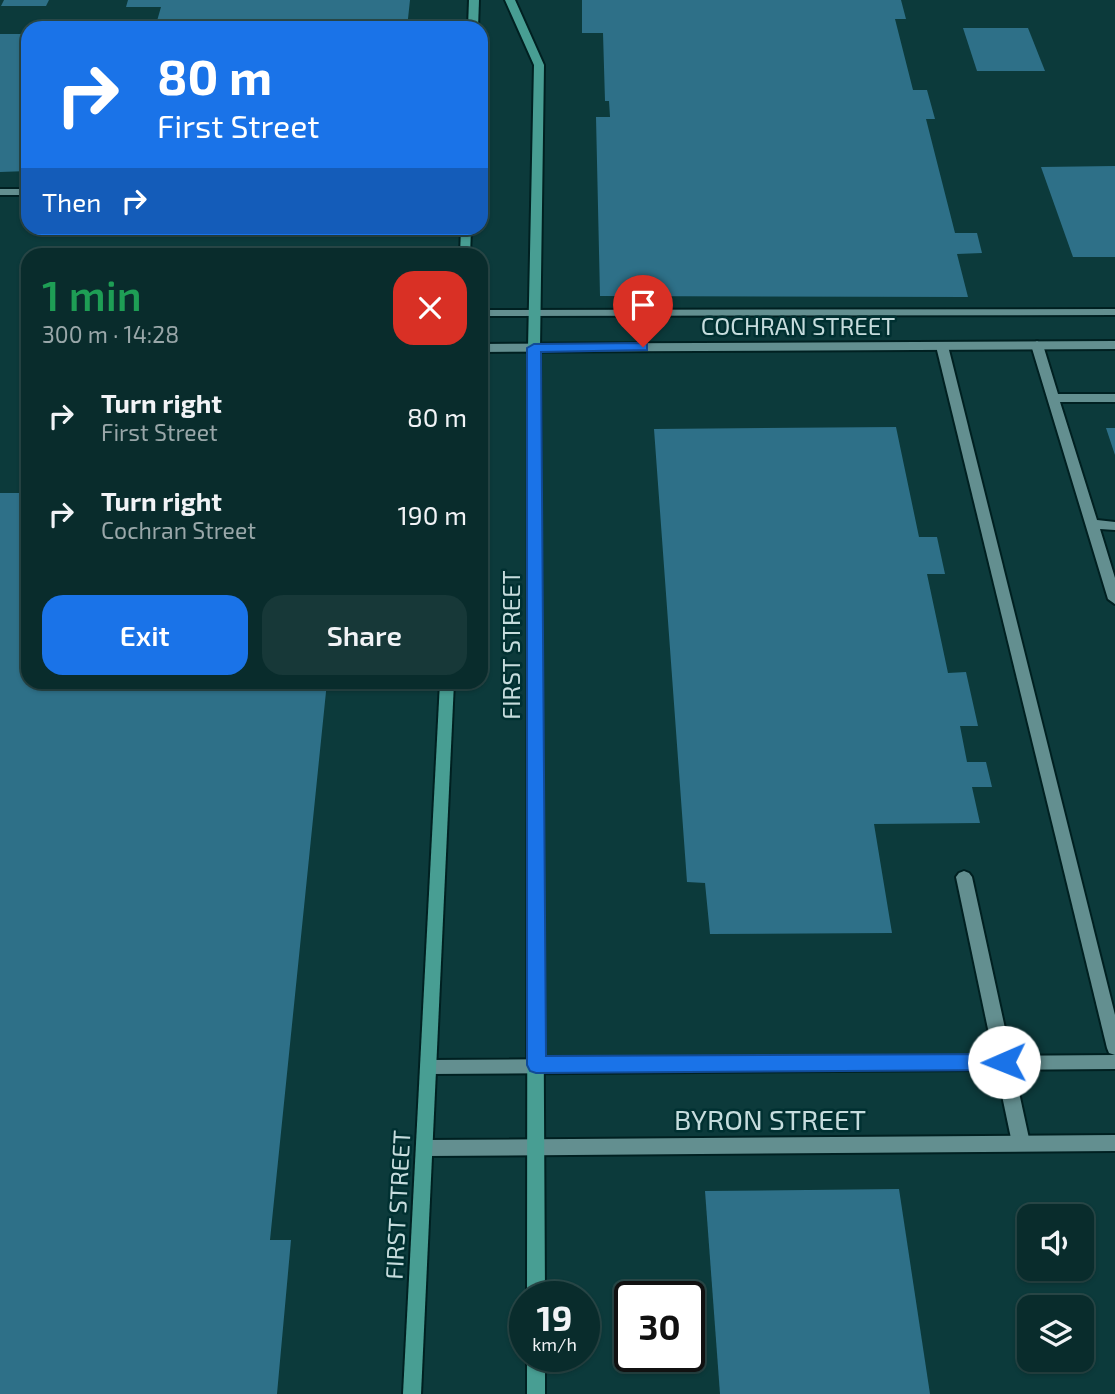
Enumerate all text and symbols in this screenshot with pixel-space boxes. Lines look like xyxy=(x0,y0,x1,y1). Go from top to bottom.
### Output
text: 80 m xyxy=(157,46,272,105)
icon: right xyxy=(42,49,133,140)
text: First Street xyxy=(157,106,320,144)
icon: right xyxy=(115,182,153,220)
text: Then xyxy=(42,186,101,217)
text: 1 min xyxy=(42,269,142,319)
button: close xyxy=(393,271,467,345)
pin xyxy=(613,275,673,347)
icon: arrive xyxy=(624,286,662,324)
street label: COCHRAN STREET xyxy=(701,311,895,340)
text: 300 m · 14:28 xyxy=(42,320,179,348)
text: Turn right xyxy=(101,387,222,418)
icon: right xyxy=(42,397,80,435)
text: 80 m xyxy=(407,401,467,432)
text: First Street xyxy=(101,418,218,446)
text: Turn right xyxy=(101,485,222,516)
icon: right xyxy=(42,495,80,533)
text: 190 m xyxy=(398,499,467,530)
text: Cochran Street xyxy=(101,516,256,544)
street label: FIRST STREET xyxy=(496,570,525,720)
button: Exit xyxy=(42,595,248,675)
button: Share xyxy=(262,595,467,675)
position arrow xyxy=(967,1025,1041,1099)
street label: BYRON STREET xyxy=(674,1102,866,1136)
street label: FIRST STREET xyxy=(379,1130,415,1280)
map controls xyxy=(1017,1204,1094,1372)
button: sound xyxy=(1017,1204,1094,1281)
speed limit sign: 30 xyxy=(614,1281,705,1372)
button: layers xyxy=(1017,1295,1094,1372)
text: 19 xyxy=(537,1296,572,1338)
text: km/h xyxy=(532,1333,577,1355)

